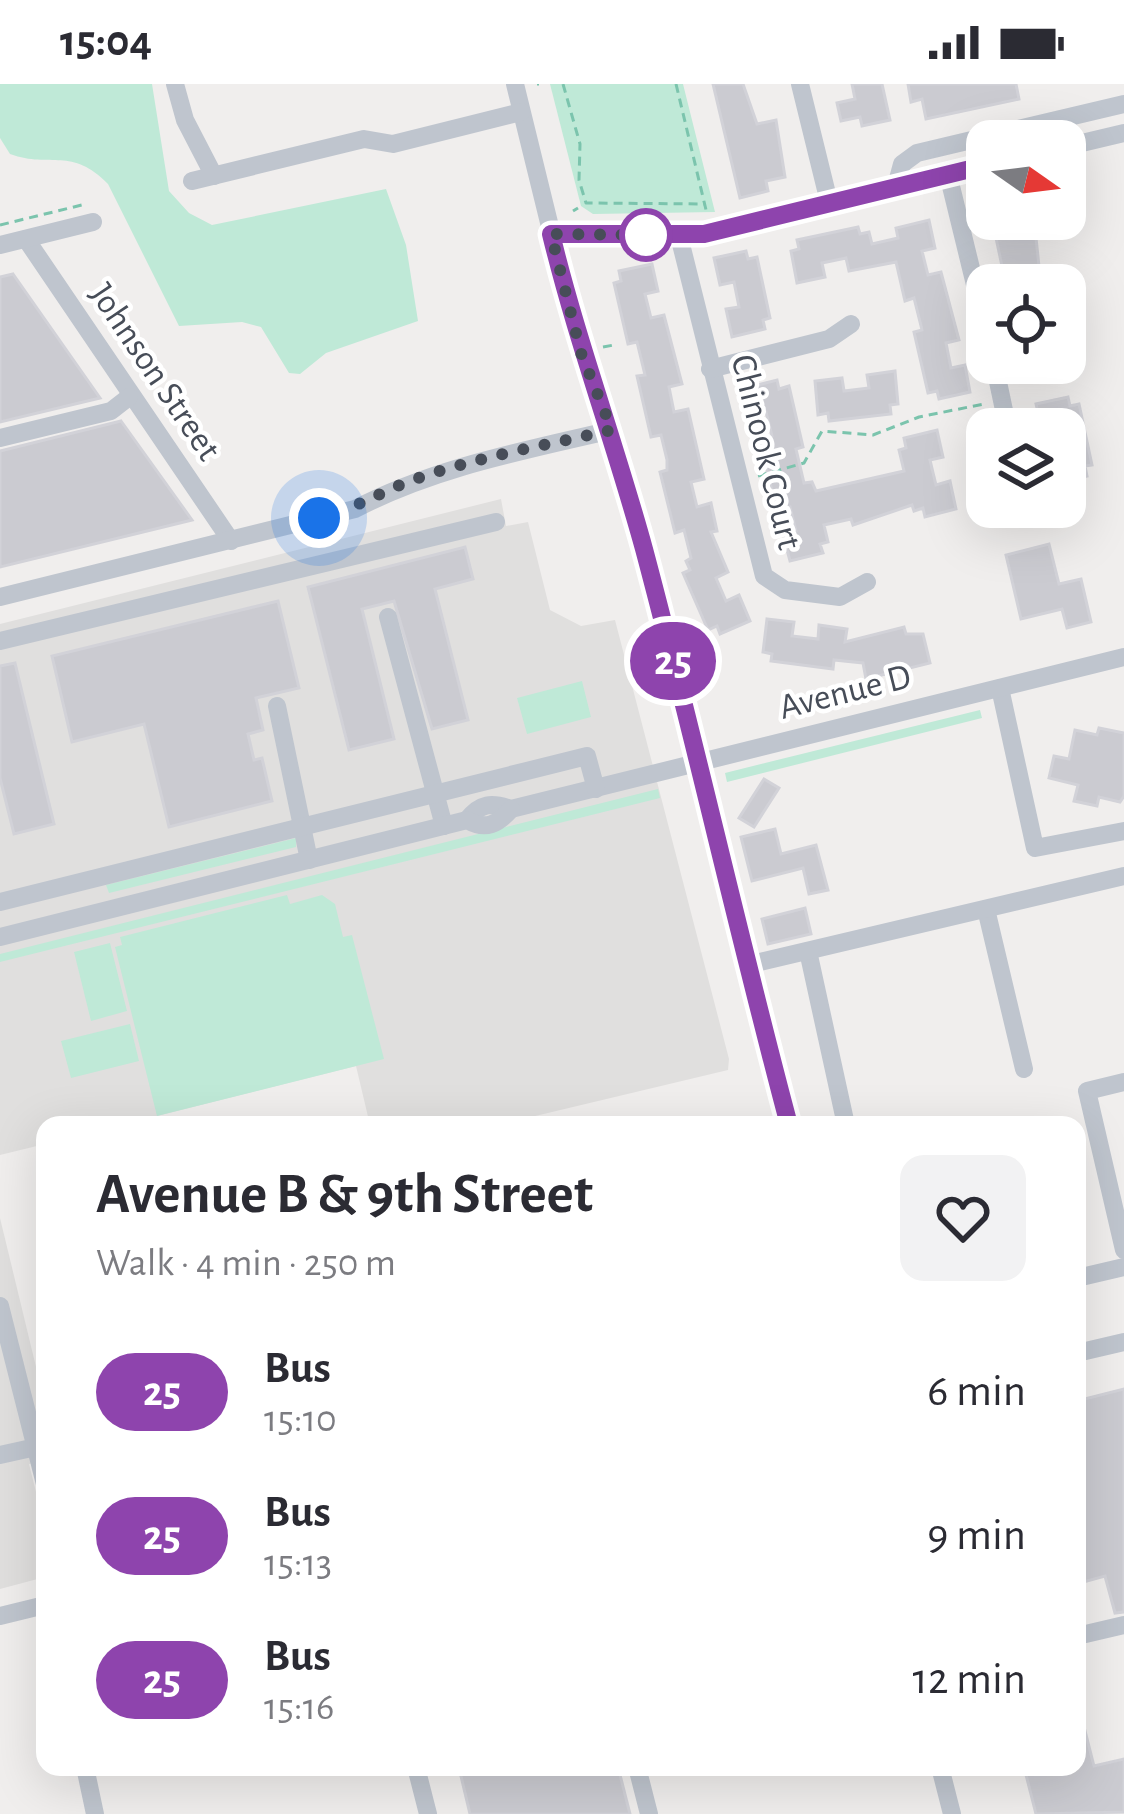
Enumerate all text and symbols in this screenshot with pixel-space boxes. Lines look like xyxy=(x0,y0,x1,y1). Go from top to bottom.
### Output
text: 15:04 xyxy=(60,19,152,64)
north arrow xyxy=(966,120,1086,240)
map controls xyxy=(966,120,1086,528)
unlabelled marker xyxy=(621,210,671,260)
button: locate xyxy=(966,264,1086,384)
street label: Johnson Street xyxy=(83,277,228,467)
street label: Chinook Court xyxy=(724,351,808,554)
button: layers xyxy=(966,408,1086,528)
your location xyxy=(289,488,349,548)
line badge: 25 xyxy=(619,622,727,700)
text: 25 xyxy=(654,640,692,682)
street label: Avenue D xyxy=(776,658,914,726)
button: heart xyxy=(900,1155,1026,1281)
text: Avenue B & 9th Street xyxy=(96,1166,593,1223)
text: Walk · 4 min · 250 m xyxy=(96,1244,396,1283)
text: Bus xyxy=(264,1346,331,1391)
text: 6 min xyxy=(927,1369,1026,1414)
text: 25 xyxy=(143,1371,181,1413)
text: 15:10 xyxy=(264,1400,337,1439)
text: Bus xyxy=(264,1490,331,1535)
text: 9 min xyxy=(927,1513,1026,1558)
text: 25 xyxy=(143,1515,181,1557)
text: 15:13 xyxy=(264,1544,332,1583)
text: Bus xyxy=(264,1634,331,1679)
text: 12 min xyxy=(913,1657,1026,1702)
text: 25 xyxy=(143,1659,181,1701)
text: 15:16 xyxy=(264,1688,334,1727)

